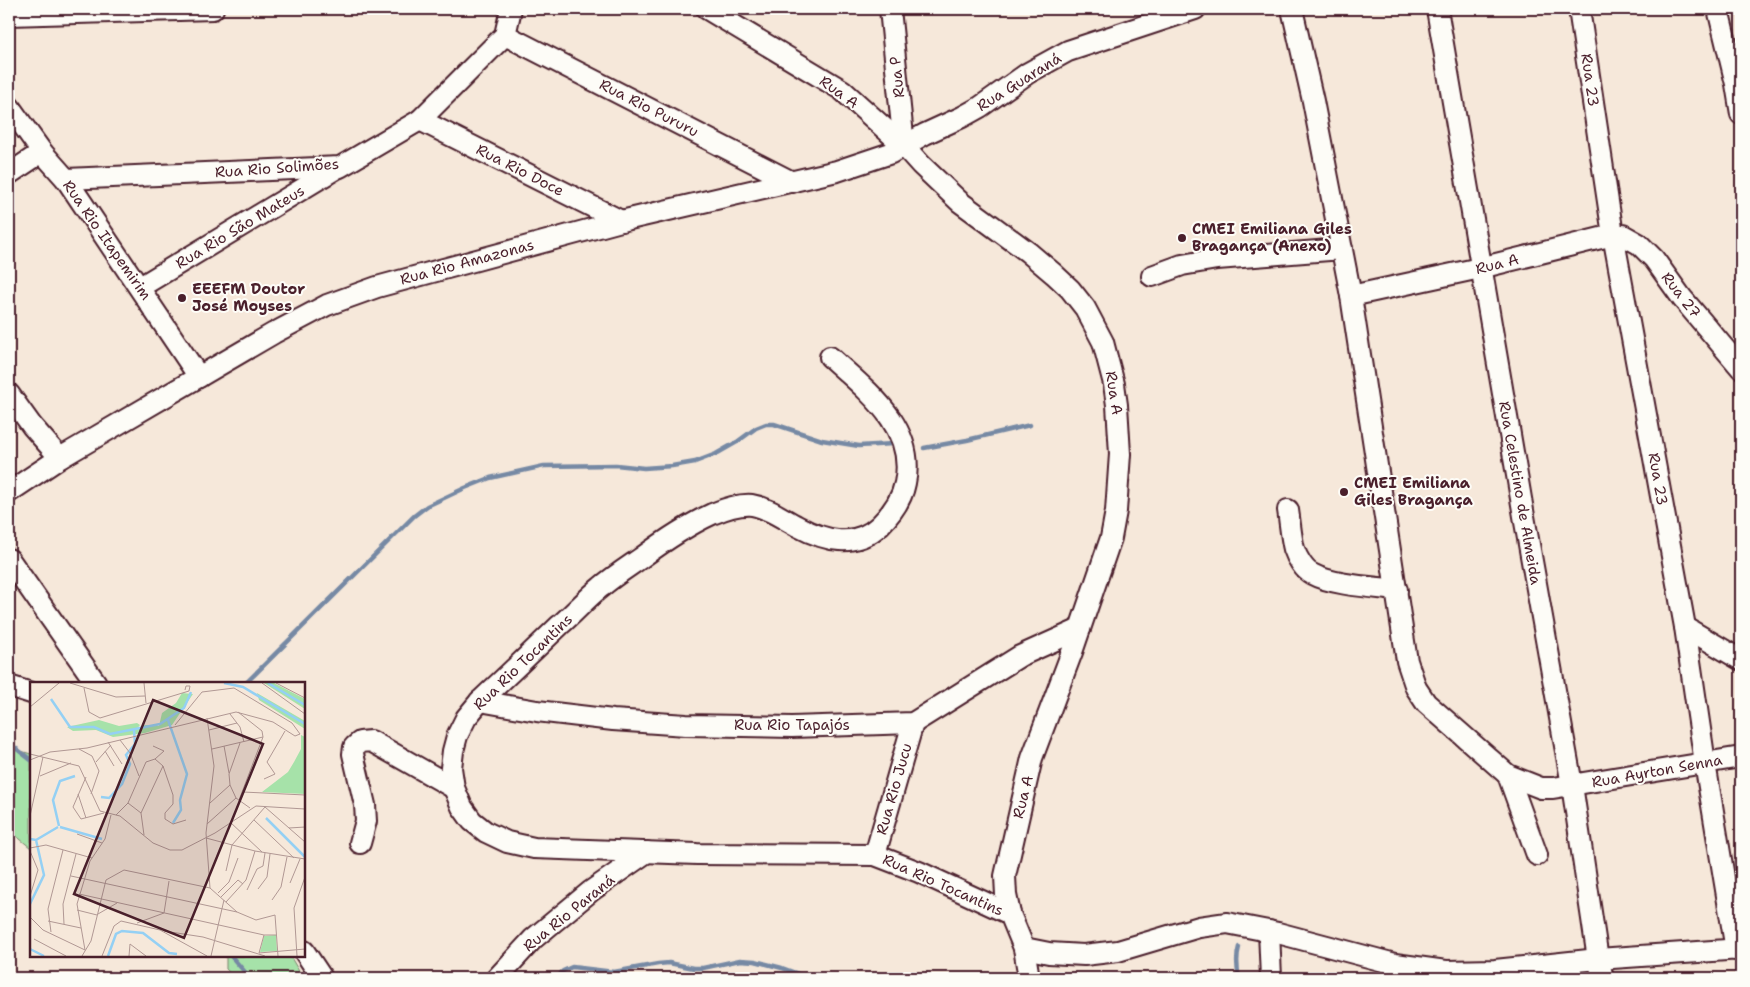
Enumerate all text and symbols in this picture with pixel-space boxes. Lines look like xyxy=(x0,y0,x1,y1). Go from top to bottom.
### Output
street label: Rua Guaraná xyxy=(973,48,1066,116)
street label: Rua 23 xyxy=(1576,52,1604,108)
street label: Rua P xyxy=(885,55,909,99)
street label: Rua A xyxy=(815,71,863,113)
street label: Rua Rio Pururu xyxy=(596,74,702,142)
street label: Rua Rio Doce xyxy=(473,139,567,201)
street label: Rua Rio Solimões xyxy=(214,154,340,182)
street label: Rua Rio Itapemirim xyxy=(58,176,156,304)
street label: Rua Rio São Mateus xyxy=(172,181,308,273)
place label: CMEI Emiliana Giles Bragança (Anexo) xyxy=(1192,219,1352,256)
marker: CMEI Emiliana Giles Bragança (Anexo) xyxy=(1176,232,1188,244)
street label: Rua Rio Amazonas xyxy=(398,234,536,290)
street label: Rua A xyxy=(1473,249,1521,279)
street label: Rua 27 xyxy=(1657,268,1705,322)
place label: EEEFM Doutor José Moyses xyxy=(192,279,305,316)
marker: EEEFM Doutor José Moyses xyxy=(176,292,188,304)
street label: Rua A xyxy=(1101,370,1127,416)
street label: Rua Celestino de Almeida xyxy=(1494,400,1546,587)
street label: Rua 23 xyxy=(1644,451,1672,507)
place label: CMEI Emiliana Giles Bragança xyxy=(1354,473,1474,510)
marker: CMEI Emiliana Giles Bragança xyxy=(1338,486,1350,498)
street label: Rua Rio Tocantins xyxy=(469,609,577,715)
inset map xyxy=(30,682,305,957)
street label: Rua Rio Tapajós xyxy=(734,715,850,735)
street label: Rua Rio Jucu xyxy=(871,741,917,837)
street label: Rua Ayrton Senna xyxy=(1590,750,1725,792)
street label: Rua A xyxy=(1008,773,1038,821)
street label: Rua Rio Tocantins xyxy=(879,849,1007,921)
street label: Rua Rio Paraná xyxy=(519,869,619,956)

